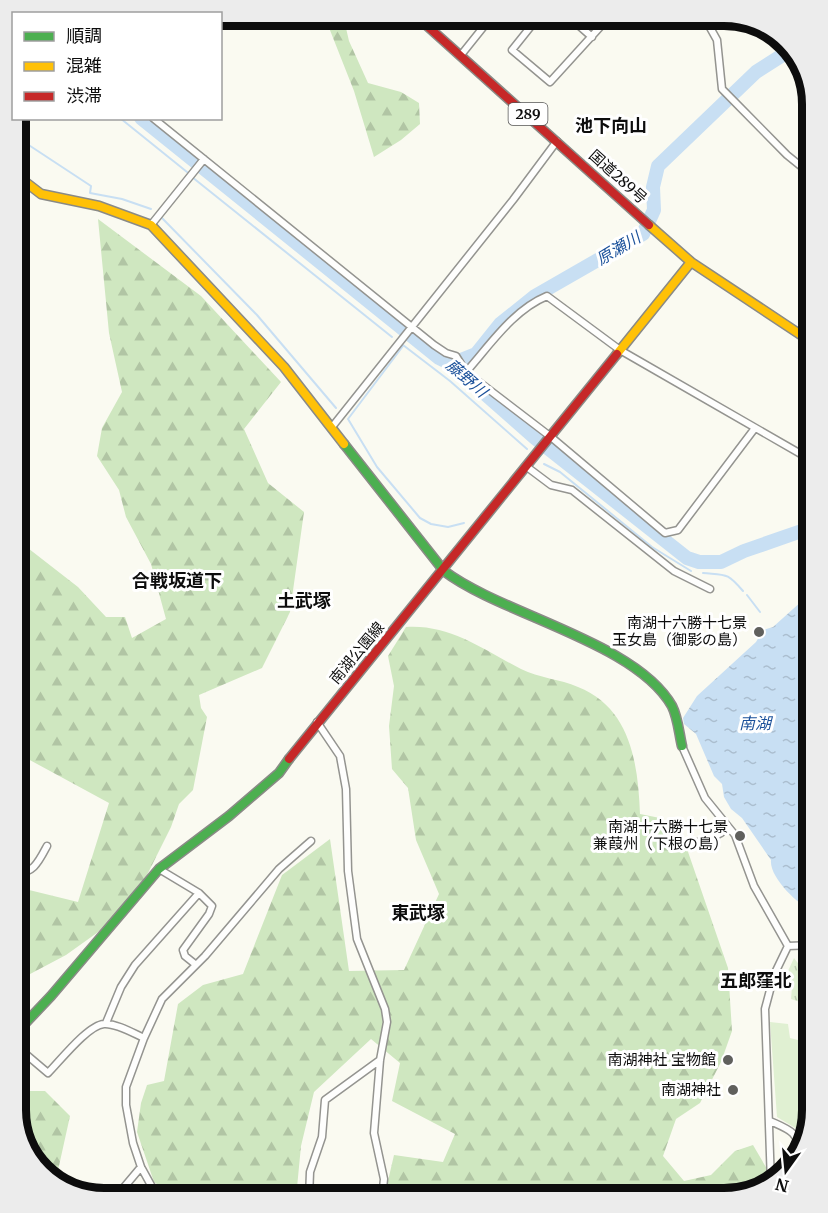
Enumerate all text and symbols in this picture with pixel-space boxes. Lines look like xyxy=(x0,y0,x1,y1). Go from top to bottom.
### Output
legend xyxy=(12,12,222,120)
text: 順調 xyxy=(66,24,102,47)
text: 混雑 xyxy=(66,54,102,77)
text: 渋滞 xyxy=(66,84,102,107)
road number: 289 xyxy=(508,103,548,125)
district label: 池下向山 xyxy=(575,114,647,137)
street label: 国道289号 xyxy=(585,146,651,208)
water label: 原瀬川 xyxy=(592,226,645,269)
water label: 藤野川 xyxy=(442,355,493,403)
district label: 合戦坂道下 xyxy=(132,569,222,592)
district label: 土武塚 xyxy=(277,589,331,612)
place label: 南湖十六勝十七景 玉女島（御影の島） xyxy=(612,613,747,649)
street label: 南湖公園線 xyxy=(325,618,388,688)
marker: 南湖十六勝十七景 玉女島（御影の島） xyxy=(752,625,766,639)
water label: 南湖 xyxy=(739,713,774,733)
place label: 南湖十六勝十七景 兼葭州（下根の島） xyxy=(593,817,728,853)
marker: 南湖十六勝十七景 兼葭州（下根の島） xyxy=(733,829,747,843)
district label: 東武塚 xyxy=(391,901,445,924)
district label: 五郎窪北 xyxy=(720,969,792,992)
place label: 南湖神社 宝物館 xyxy=(607,1050,716,1069)
marker: 南湖神社 宝物館 xyxy=(721,1053,735,1067)
place label: 南湖神社 xyxy=(661,1080,721,1099)
marker: 南湖神社 xyxy=(726,1083,740,1097)
north arrow xyxy=(756,1141,816,1201)
text: N xyxy=(773,1174,791,1197)

